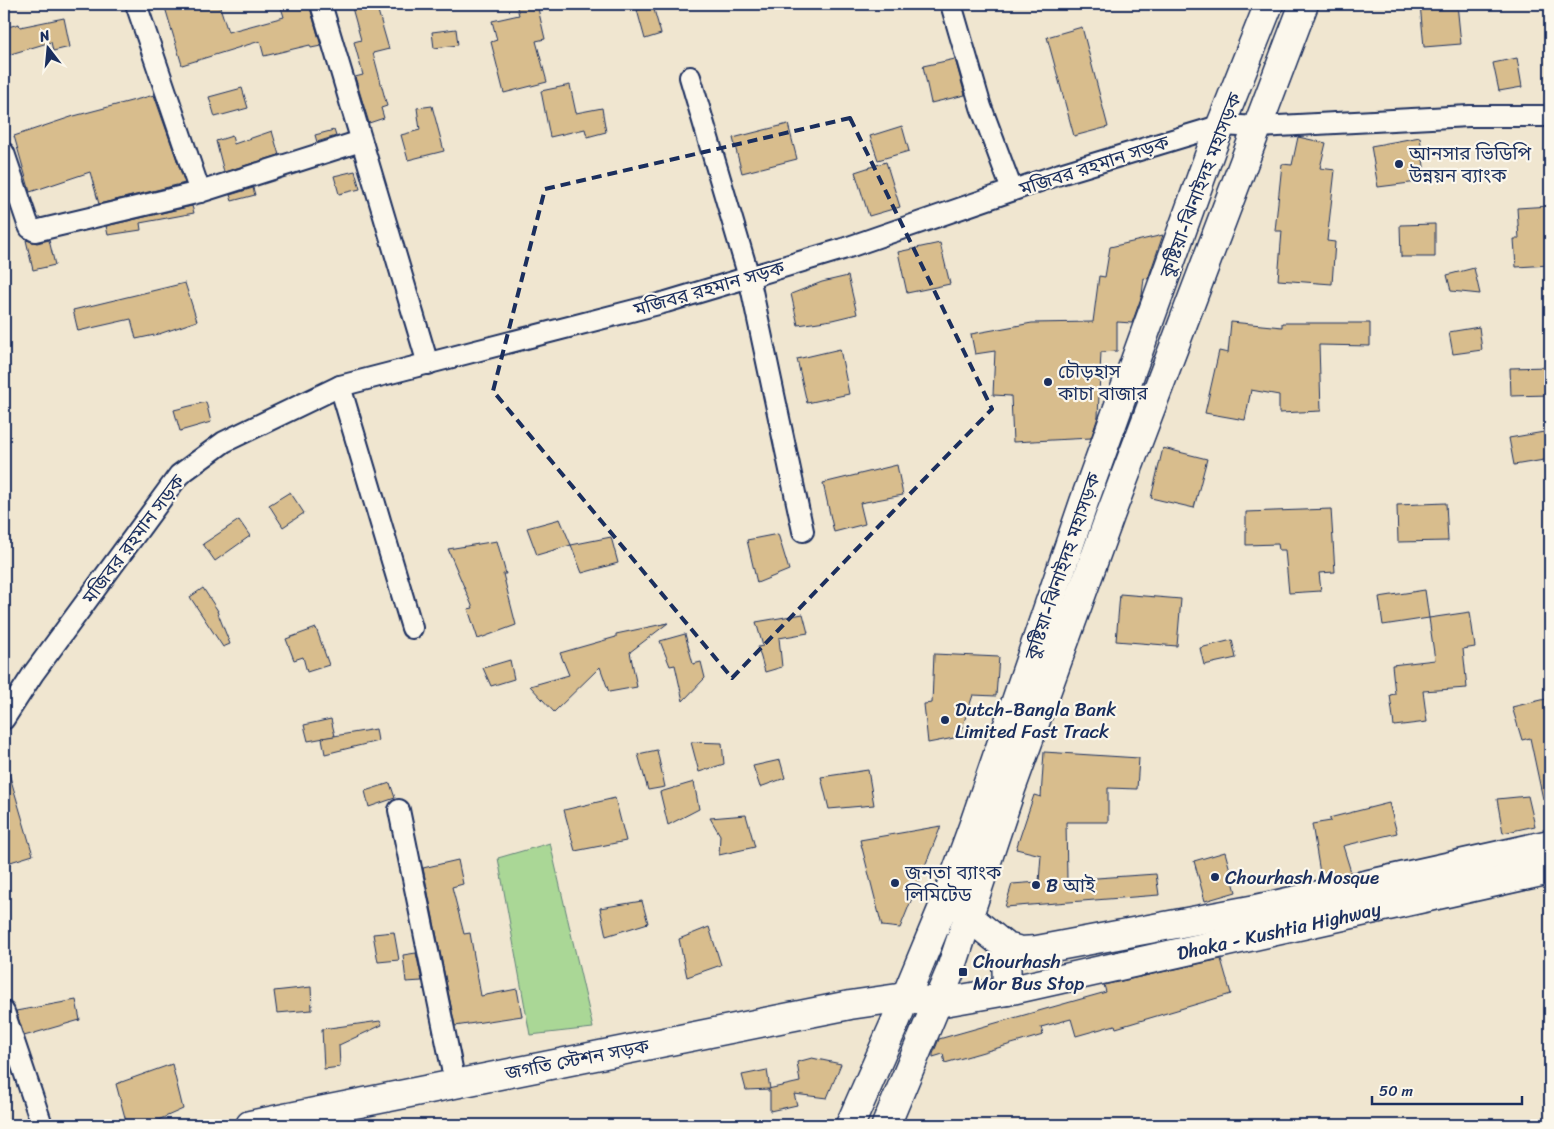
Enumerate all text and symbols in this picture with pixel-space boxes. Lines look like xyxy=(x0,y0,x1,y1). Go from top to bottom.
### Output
north arrow xyxy=(22,22,72,72)
text: N xyxy=(35,23,53,50)
street label: কুষ্টিয়া-ঝিনাইদহ মহাসড়ক xyxy=(1150,87,1251,284)
street label: মজিবর রহমান সড়ক xyxy=(1014,125,1174,206)
place label: আনসার ভিডিপি উন্নয়ন ব্যাংক xyxy=(1408,137,1532,192)
marker: আনসার ভিডিপি উন্নয়ন ব্যাংক xyxy=(1393,158,1405,170)
street label: মজিবর রহমান সড়ক xyxy=(629,251,789,326)
place label: চৌড়হাস কাচা বাজার xyxy=(1057,355,1148,410)
marker: চৌড়হাস কাচা বাজার xyxy=(1042,376,1054,388)
street label: মজিবর রহমান সড়ক xyxy=(73,467,194,612)
street label: কুষ্টিয়া-ঝিনাইদহ মহাসড়ক xyxy=(1015,467,1110,665)
place label: Dutch-Bangla Bank Limited Fast Track xyxy=(955,693,1116,748)
marker: Dutch-Bangla Bank Limited Fast Track xyxy=(939,714,951,726)
place label: জনতা ব্যাংক লিমিটেড xyxy=(904,856,1002,911)
place label: Chourhash Mosque xyxy=(1225,861,1379,894)
place label: B আই xyxy=(1046,869,1096,902)
marker: Chourhash Mosque xyxy=(1209,871,1221,883)
marker: জনতা ব্যাংক লিমিটেড xyxy=(889,877,901,889)
marker: B আই xyxy=(1030,879,1042,891)
street label: Dhaka - Kushtia Highway xyxy=(1174,892,1384,970)
place label: Chourhash Mor Bus Stop xyxy=(973,945,1084,1000)
marker: Chourhash Mor Bus Stop xyxy=(957,966,969,978)
street label: জগতি স্টেশন সড়ক xyxy=(501,1029,653,1090)
scale bar xyxy=(1372,1074,1522,1106)
text: 50 m xyxy=(1379,1078,1414,1104)

